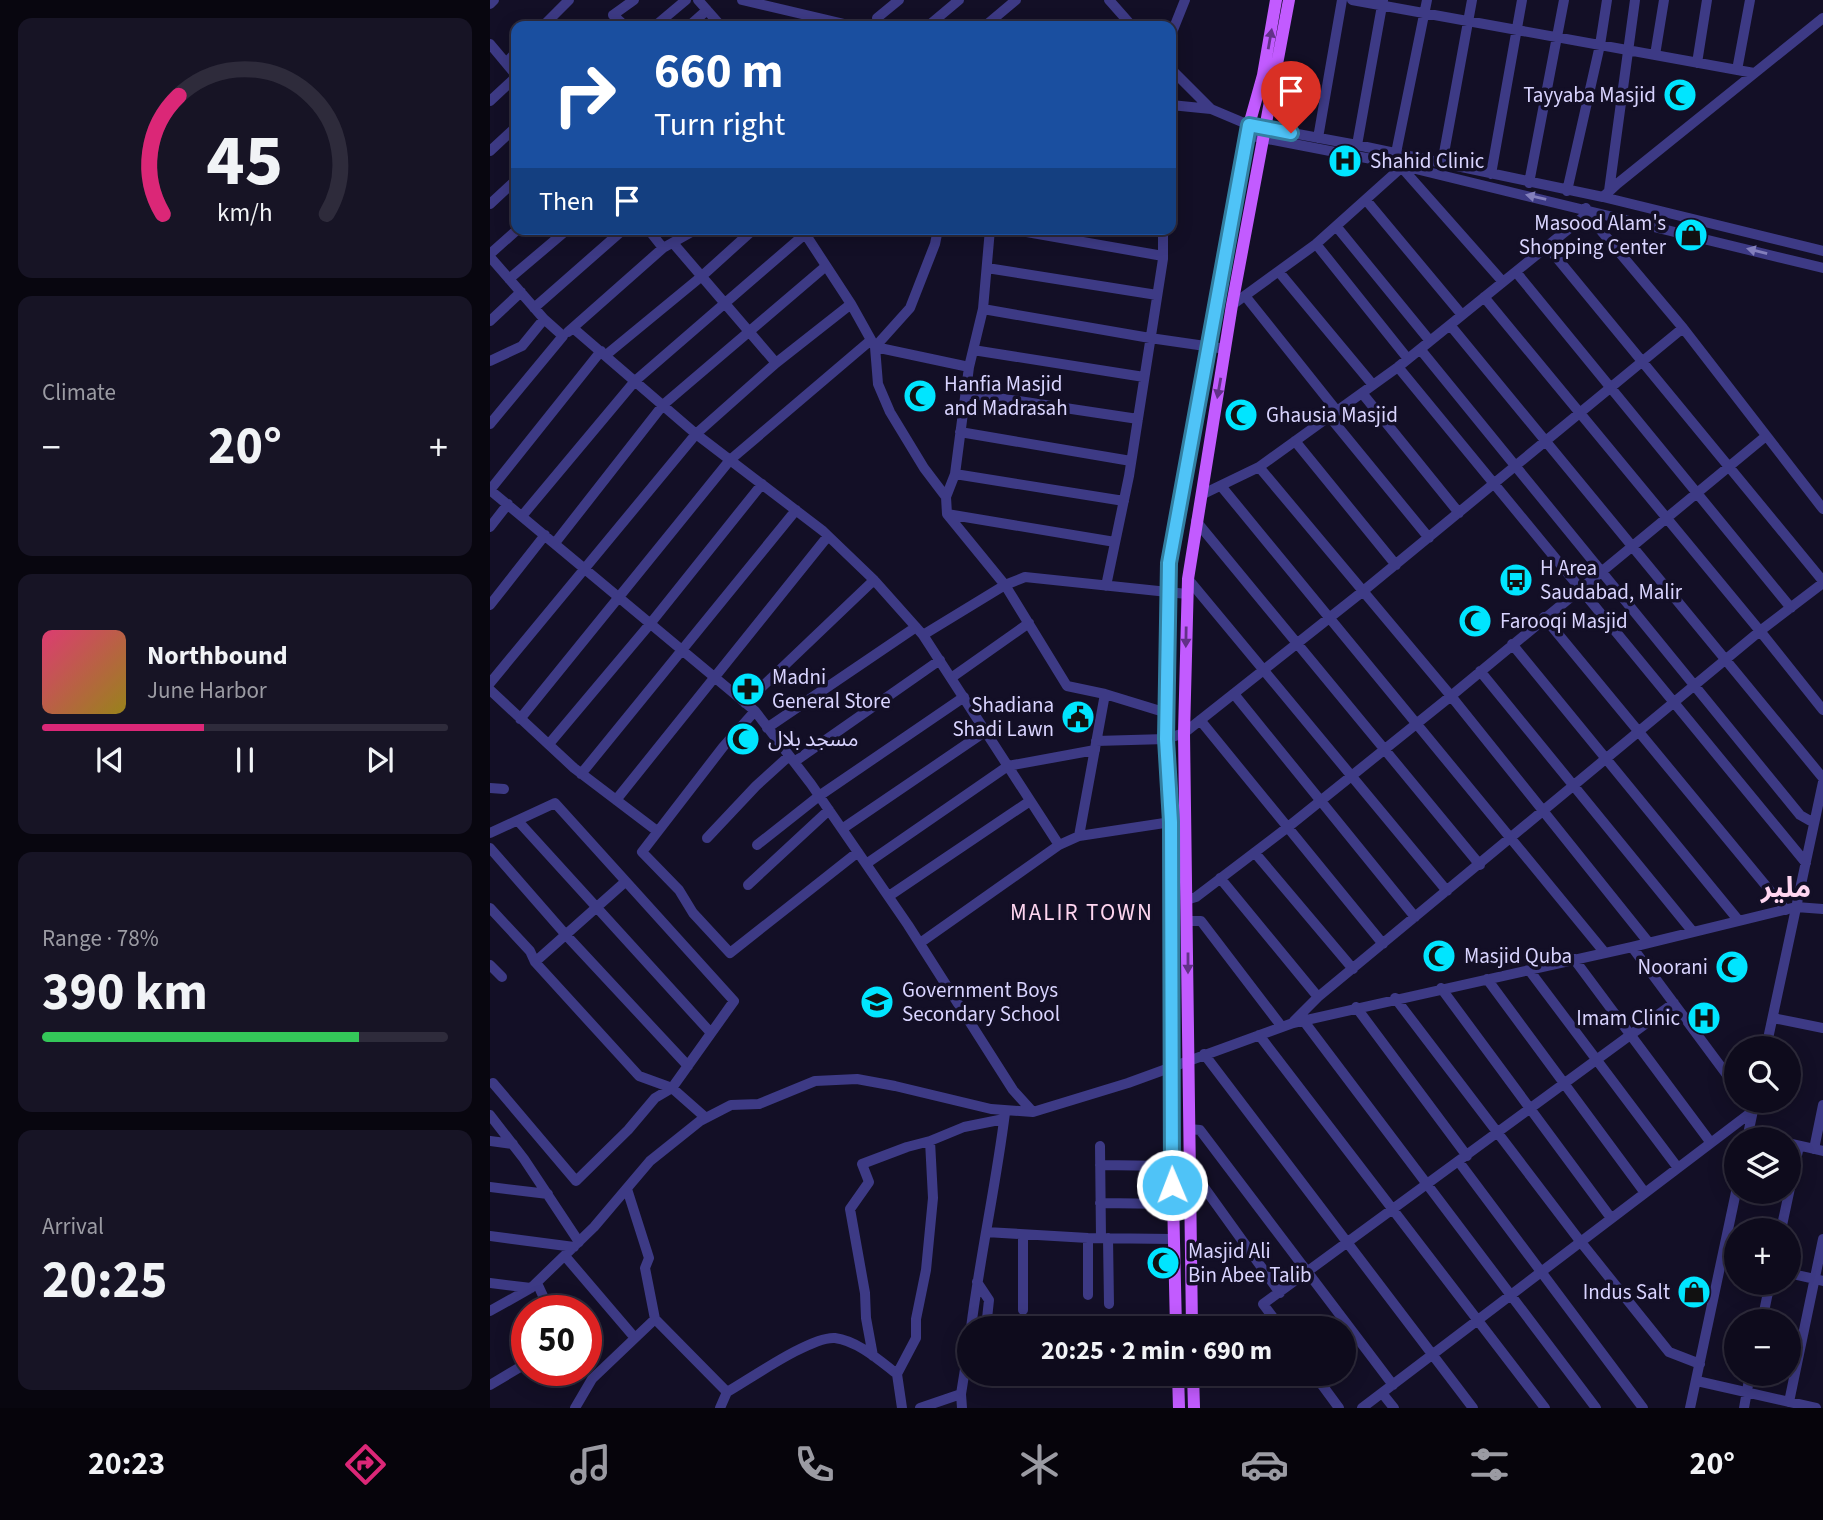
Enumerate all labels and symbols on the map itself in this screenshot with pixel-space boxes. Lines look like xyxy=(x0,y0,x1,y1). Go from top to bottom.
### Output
one-way arrow xyxy=(1264,28,1275,50)
pin xyxy=(1261,61,1321,133)
mosque icon: Tayyaba Masjid xyxy=(1661,76,1699,114)
place label: Tayyaba Masjid xyxy=(1523,80,1656,110)
hospital icon: Shahid Clinic xyxy=(1326,142,1364,180)
place label: Shahid Clinic xyxy=(1370,146,1485,176)
one-way arrow xyxy=(1525,191,1547,202)
place label: Masood Alam's Shopping Center xyxy=(1519,208,1667,262)
shop icon: Masood Alam's Shopping Center xyxy=(1672,216,1710,254)
one-way arrow xyxy=(1746,246,1768,257)
place label: Hanfia Masjid and Madrasah xyxy=(944,369,1068,423)
mosque icon: Hanfia Masjid and Madrasah xyxy=(901,377,939,415)
one-way arrow xyxy=(1213,377,1224,399)
mosque icon: Ghausia Masjid xyxy=(1222,396,1260,434)
place label: Ghausia Masjid xyxy=(1266,400,1398,430)
place label: H Area Saudabad, Malir xyxy=(1540,553,1683,607)
bus stop icon: H Area Saudabad, Malir xyxy=(1497,561,1535,599)
mosque icon: Farooqi Masjid xyxy=(1456,602,1494,640)
place label: Farooqi Masjid xyxy=(1500,606,1628,636)
one-way arrow xyxy=(1180,627,1192,649)
place label: Madni General Store xyxy=(772,662,891,716)
pharmacy icon: Madni General Store xyxy=(729,670,767,708)
place label: Shadiana Shadi Lawn xyxy=(952,690,1054,744)
public building icon: Shadiana Shadi Lawn xyxy=(1059,698,1097,736)
mosque icon: مسجد بلال xyxy=(724,720,762,758)
place label: مسجد بلال xyxy=(768,724,858,754)
district label: ملیر xyxy=(1760,868,1811,908)
district label: MALIR TOWN xyxy=(1010,896,1154,929)
mosque icon: Masjid Quba xyxy=(1420,937,1458,975)
place label: Masjid Quba xyxy=(1464,941,1572,971)
mosque icon: Noorani xyxy=(1713,948,1751,986)
one-way arrow xyxy=(1183,952,1194,974)
place label: Noorani xyxy=(1638,952,1708,982)
place label: Government Boys Secondary School xyxy=(902,975,1060,1029)
school or university icon: Government Boys Secondary School xyxy=(858,983,896,1021)
hospital icon: Imam Clinic xyxy=(1685,999,1723,1037)
place label: Imam Clinic xyxy=(1576,1003,1680,1033)
position arrow xyxy=(1135,1148,1209,1222)
place label: Masjid Ali Bin Abee Talib xyxy=(1188,1236,1312,1290)
mosque icon: Masjid Ali Bin Abee Talib xyxy=(1144,1244,1182,1282)
shop icon: Indus Salt xyxy=(1675,1273,1713,1311)
place label: Indus Salt xyxy=(1583,1277,1670,1307)
speed limit sign: 50 xyxy=(511,1295,602,1386)

